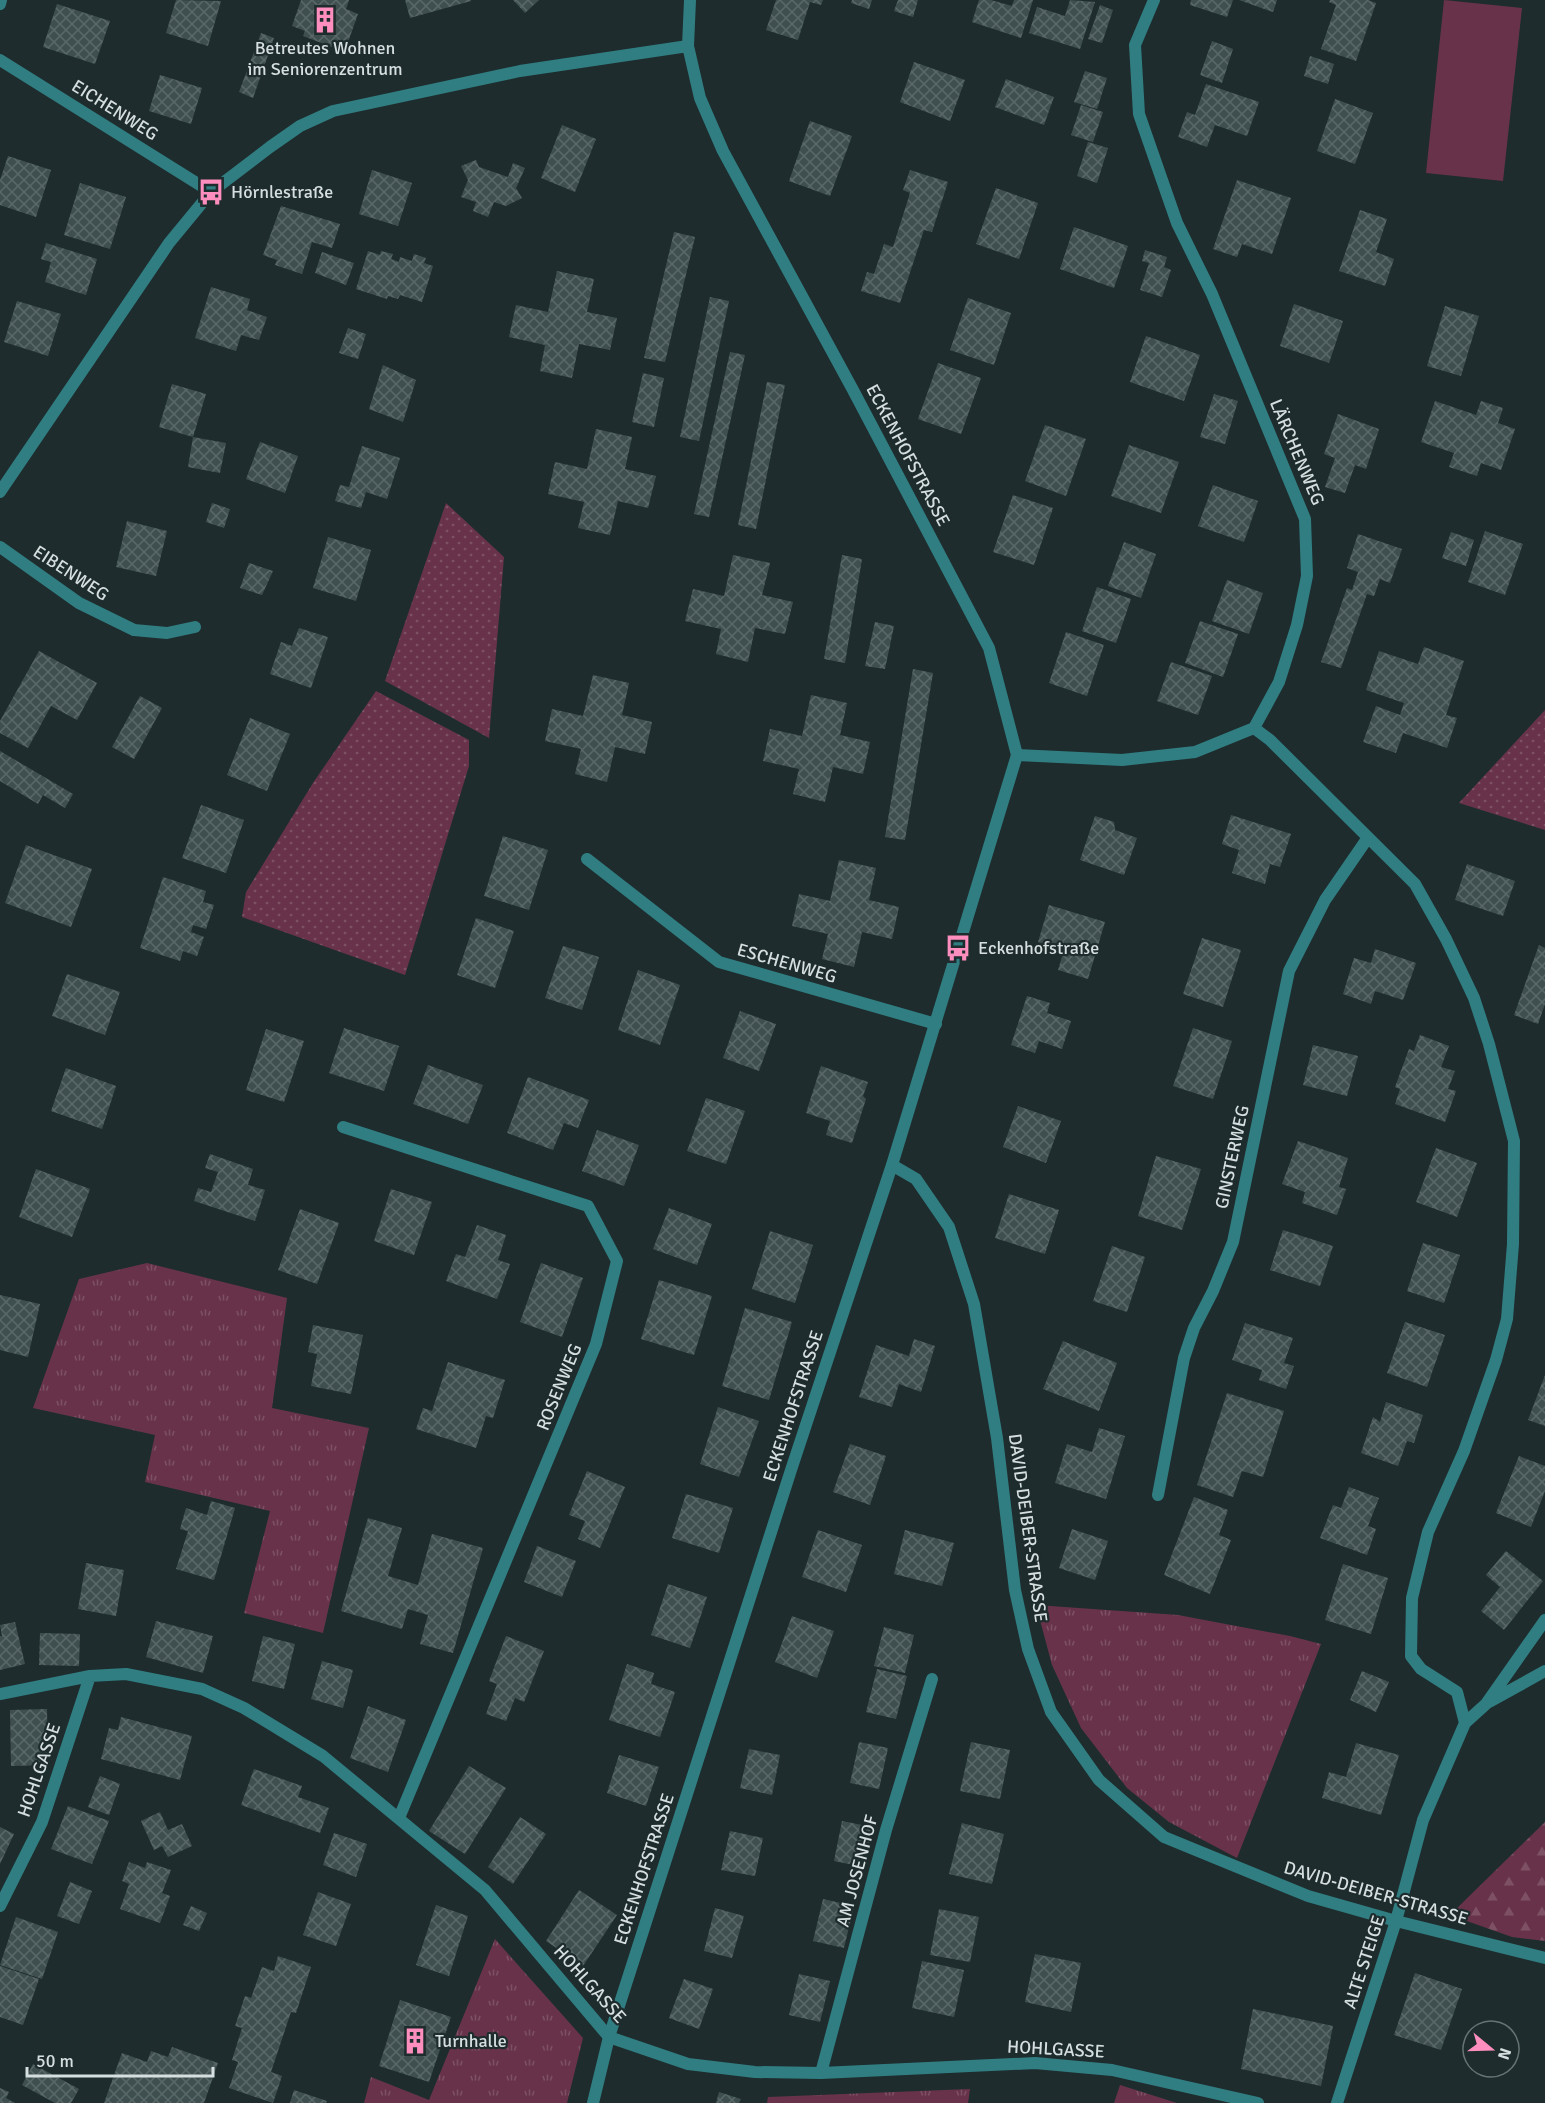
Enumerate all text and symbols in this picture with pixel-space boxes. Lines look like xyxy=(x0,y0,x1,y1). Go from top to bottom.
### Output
building icon: Betreutes Wohnen im Seniorenzentrum xyxy=(310,5,340,35)
place label: Betreutes Wohnen im Seniorenzentrum xyxy=(247,37,403,80)
street label: EICHENWEG xyxy=(68,75,162,145)
bus stop icon: Hörnlestraße xyxy=(196,177,226,207)
place label: Hörnlestraße xyxy=(231,181,333,203)
street label: ECKENHOFSTRASSE xyxy=(861,380,955,530)
street label: LÄRCHENWEG xyxy=(1265,396,1329,508)
street label: EIBENWEG xyxy=(29,540,113,606)
bus stop icon: Eckenhofstraße xyxy=(943,933,973,963)
place label: Eckenhofstraße xyxy=(978,937,1099,959)
street label: ESCHENWEG xyxy=(735,938,839,988)
street label: GINSTERWEG xyxy=(1210,1103,1254,1211)
street label: ECKENHOFSTRASSE xyxy=(758,1328,828,1484)
street label: ROSENWEG xyxy=(532,1340,586,1434)
street label: DAVID-DEIBER-STRASSE xyxy=(1004,1432,1052,1624)
street label: HOHLGASSE xyxy=(13,1720,65,1820)
street label: ECKENHOFSTRASSE xyxy=(609,1791,679,1947)
street label: AM JOSENHOF xyxy=(831,1813,883,1929)
street label: DAVID-DEIBER-STRASSE xyxy=(1281,1856,1471,1930)
street label: ALTE STEIGE xyxy=(1339,1912,1389,2012)
street label: HOHLGASSE xyxy=(549,1940,631,2028)
north arrow xyxy=(1461,2019,1521,2079)
building icon: Turnhalle xyxy=(400,2026,430,2056)
place label: Turnhalle xyxy=(435,2030,507,2052)
street label: HOHLGASSE xyxy=(1007,2035,1105,2063)
scale bar xyxy=(27,2040,213,2078)
text: N xyxy=(1493,2045,1516,2062)
text: 50 m xyxy=(36,2050,74,2072)

